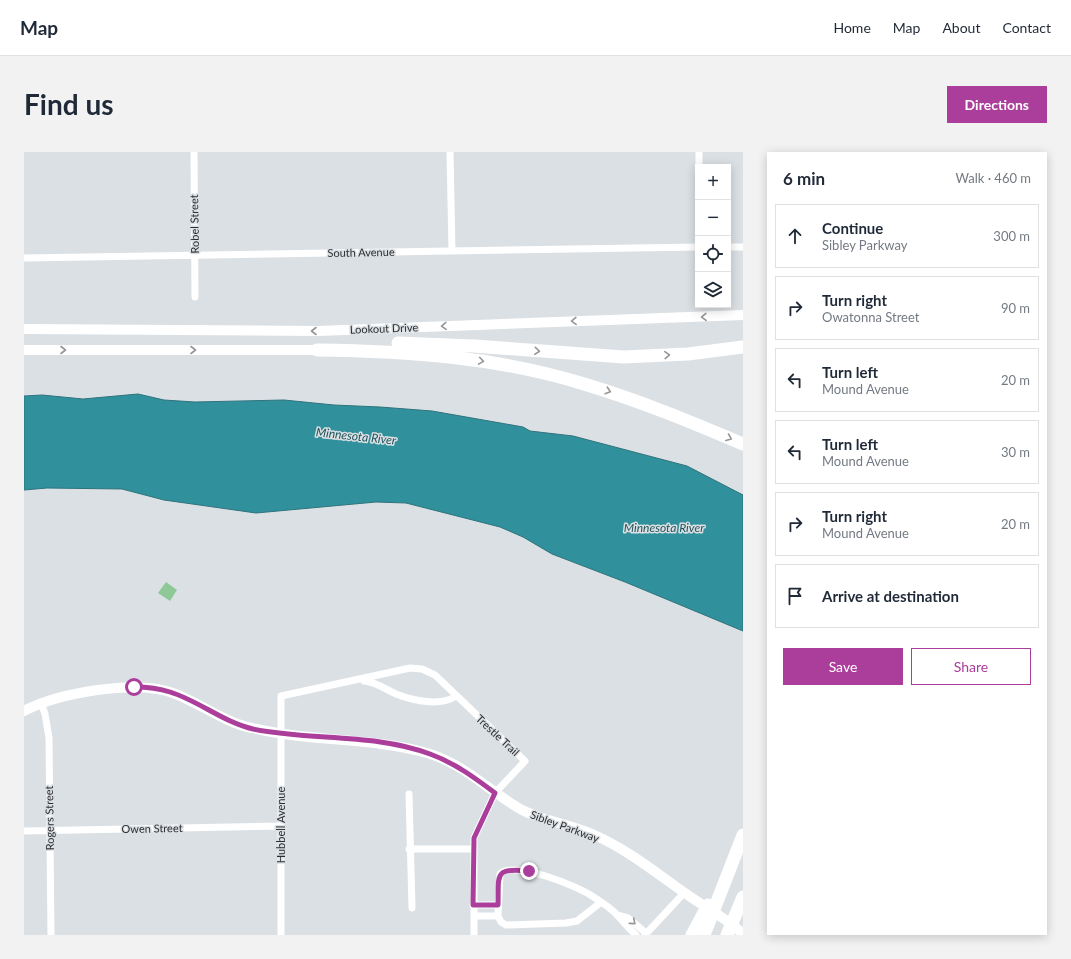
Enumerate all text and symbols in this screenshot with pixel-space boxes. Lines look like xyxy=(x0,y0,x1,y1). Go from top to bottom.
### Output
text: Map xyxy=(20,16,58,39)
text: Home xyxy=(833,19,871,36)
text: Map xyxy=(893,19,920,36)
text: About xyxy=(942,19,980,36)
text: Contact xyxy=(1002,19,1051,36)
button: Directions xyxy=(947,86,1047,123)
text: Find us xyxy=(24,87,114,121)
map controls xyxy=(695,164,731,308)
button: + xyxy=(695,164,731,200)
text: 6 min xyxy=(783,168,825,189)
text: Walk · 460 m xyxy=(955,170,1031,186)
street label: Robel Street xyxy=(187,194,201,254)
button: − xyxy=(695,200,731,236)
text: Continue xyxy=(822,219,883,237)
icon: ahead xyxy=(784,225,806,247)
text: 300 m xyxy=(993,228,1030,244)
button: locate xyxy=(695,236,731,272)
text: Sibley Parkway xyxy=(822,237,907,253)
street label: South Avenue xyxy=(327,245,395,259)
button: layers xyxy=(695,272,731,308)
text: Turn right xyxy=(822,291,887,309)
icon: right xyxy=(784,297,806,319)
text: 90 m xyxy=(1001,300,1030,316)
text: Owatonna Street xyxy=(822,309,919,325)
one-way arrow xyxy=(701,313,707,321)
one-way arrow xyxy=(571,317,577,325)
street label: Lookout Drive xyxy=(350,320,419,336)
one-way arrow xyxy=(441,321,447,330)
one-way arrow xyxy=(311,327,317,335)
one-way arrow xyxy=(60,346,66,354)
one-way arrow xyxy=(190,346,196,354)
one-way arrow xyxy=(534,347,540,356)
one-way arrow xyxy=(664,351,670,360)
one-way arrow xyxy=(478,357,484,365)
text: Turn left xyxy=(822,363,878,381)
icon: left xyxy=(784,369,806,391)
text: 20 m xyxy=(1001,372,1030,388)
text: Mound Avenue xyxy=(822,381,909,397)
one-way arrow xyxy=(604,387,611,395)
water label: Minnesota River xyxy=(315,424,398,448)
one-way arrow xyxy=(724,433,732,441)
text: Turn left xyxy=(822,435,878,453)
icon: left xyxy=(784,441,806,463)
text: 30 m xyxy=(1001,444,1030,460)
text: Mound Avenue xyxy=(822,453,909,469)
text: Turn right xyxy=(822,507,887,525)
icon: right xyxy=(784,513,806,535)
text: 20 m xyxy=(1001,516,1030,532)
water label: Minnesota River xyxy=(624,520,705,535)
text: Mound Avenue xyxy=(822,525,909,541)
icon: arrive xyxy=(784,585,806,607)
text: Arrive at destination xyxy=(822,587,959,605)
button: Save xyxy=(783,648,903,685)
button: Share xyxy=(911,648,1031,685)
route start xyxy=(125,678,143,696)
street label: Trestle Trail xyxy=(474,712,522,758)
street label: Rogers Street xyxy=(42,785,56,850)
street label: Hubbell Avenue xyxy=(274,787,287,863)
street label: Sibley Parkway xyxy=(529,808,601,845)
street label: Owen Street xyxy=(121,821,183,835)
route end xyxy=(520,862,538,880)
one-way arrow xyxy=(628,918,635,925)

